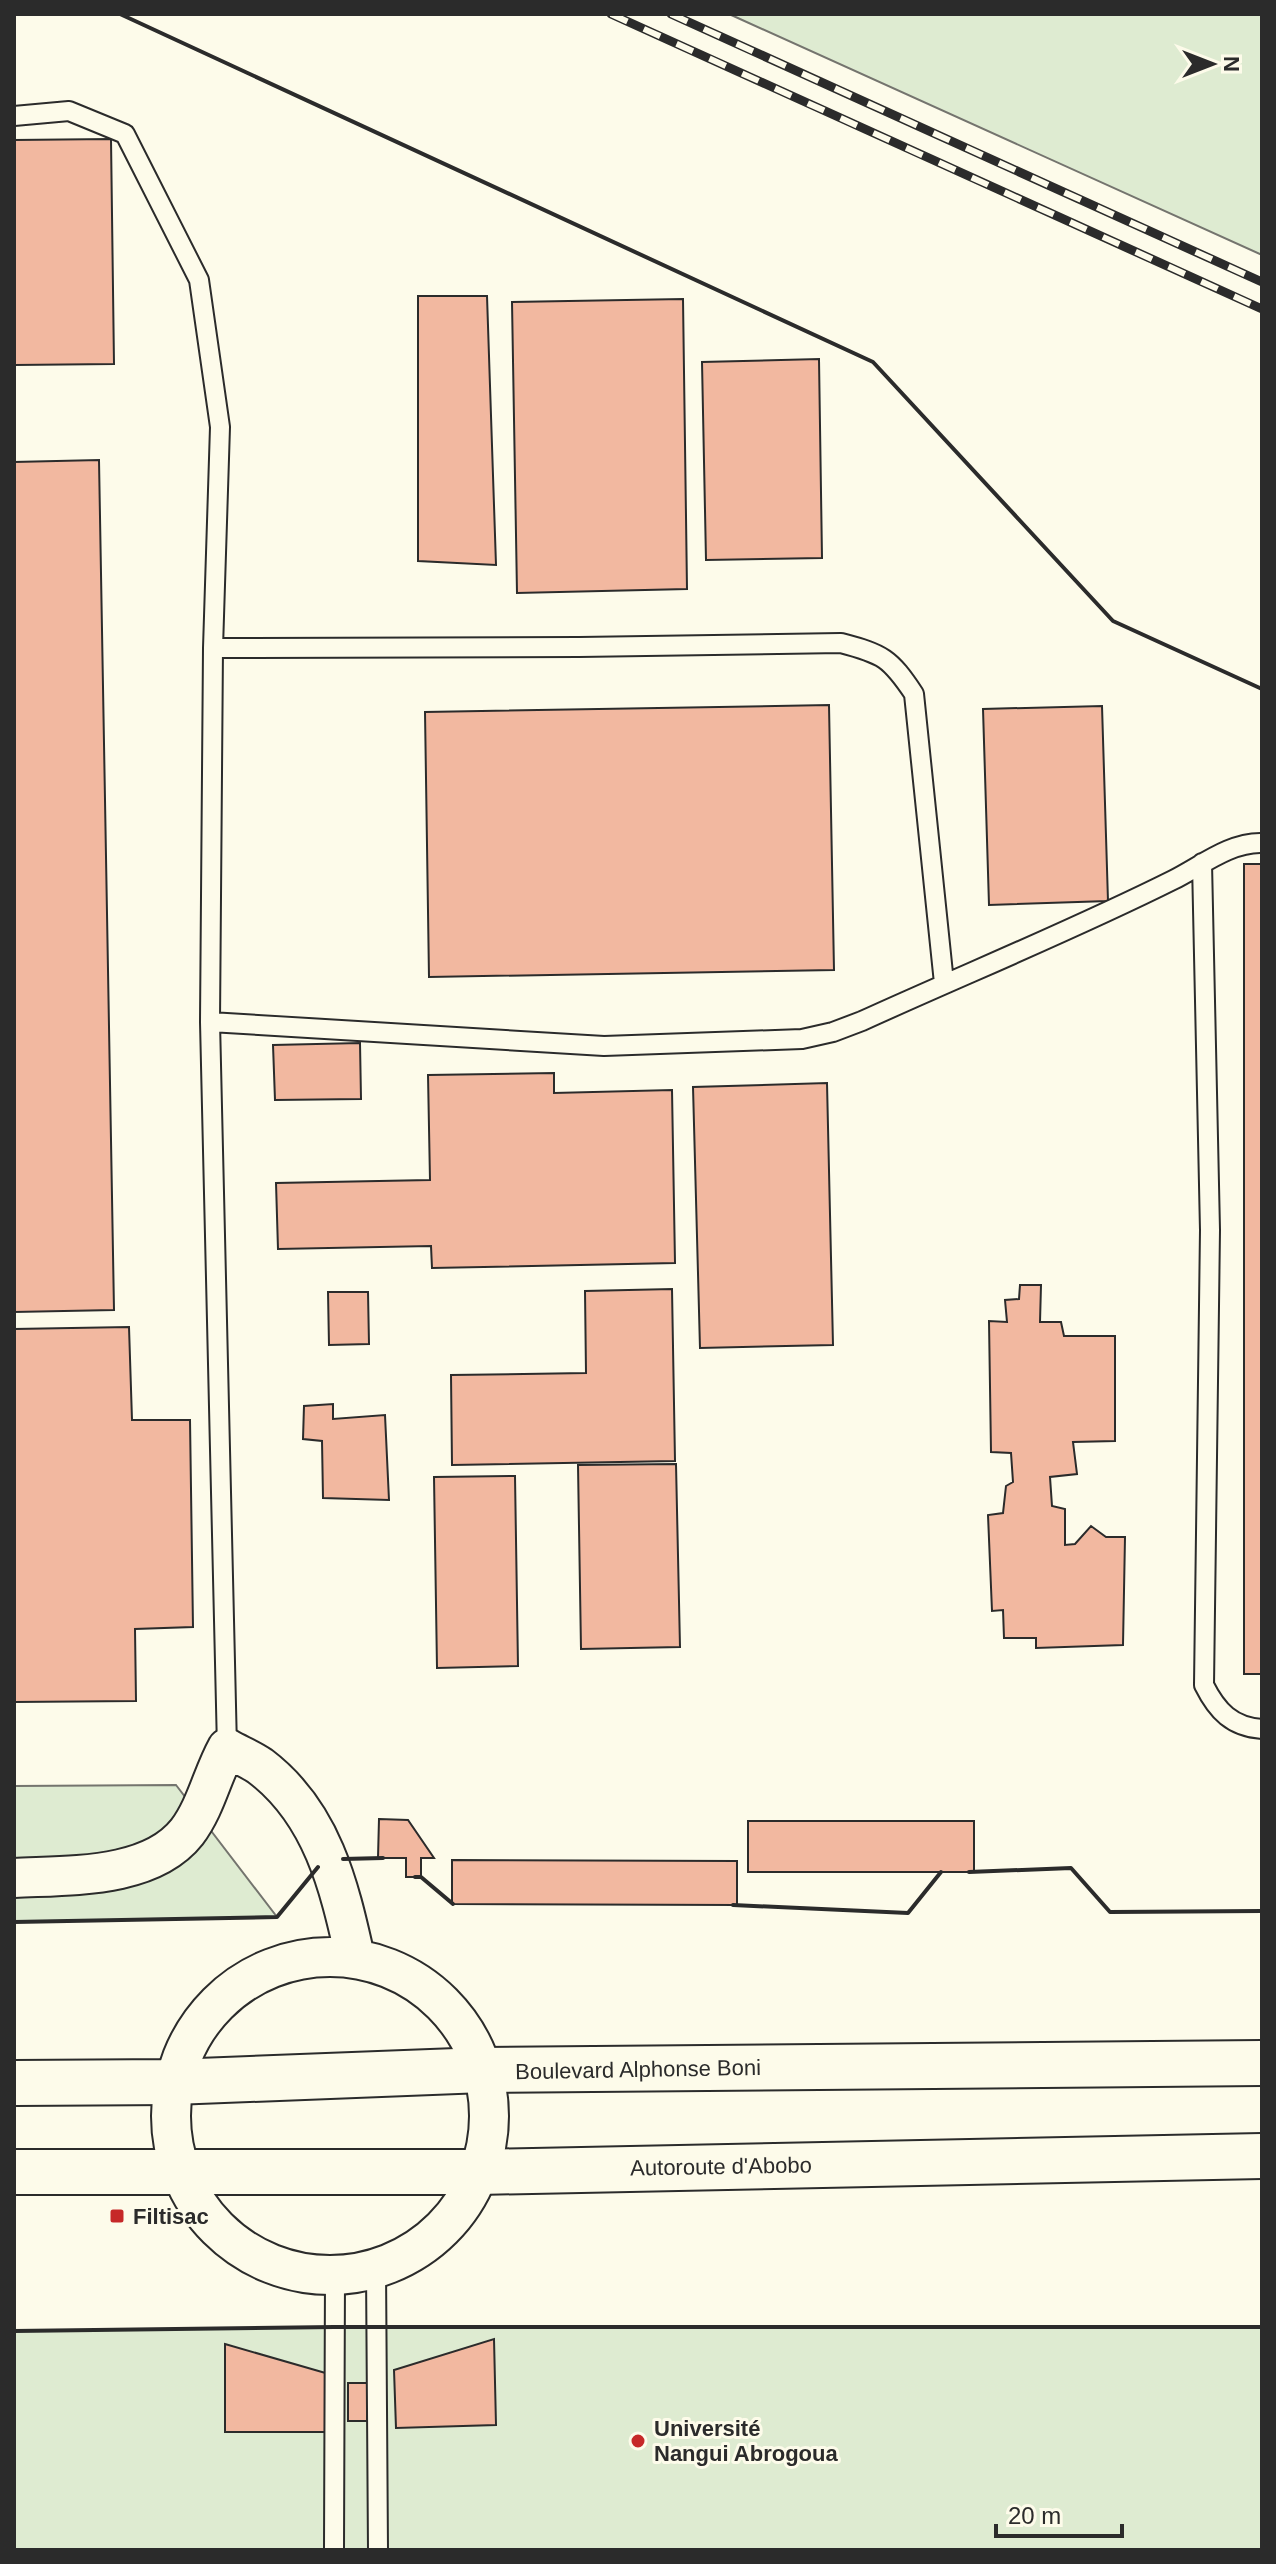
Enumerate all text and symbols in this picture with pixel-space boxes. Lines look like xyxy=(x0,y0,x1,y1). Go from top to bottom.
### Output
north arrow xyxy=(1172,24,1252,104)
text: N xyxy=(1219,56,1244,72)
street label: Boulevard Alphonse Boni xyxy=(515,2055,761,2084)
street label: Autoroute d'Abobo xyxy=(630,2152,812,2181)
place label: Filtisac xyxy=(133,2204,209,2229)
marker: Filtisac xyxy=(108,2207,126,2225)
place label: Université Nangui Abrogoua xyxy=(654,2416,838,2466)
marker: Université Nangui Abrogoua xyxy=(629,2432,647,2450)
scale bar xyxy=(996,2488,1122,2538)
text: 20 m xyxy=(1008,2502,1061,2529)

